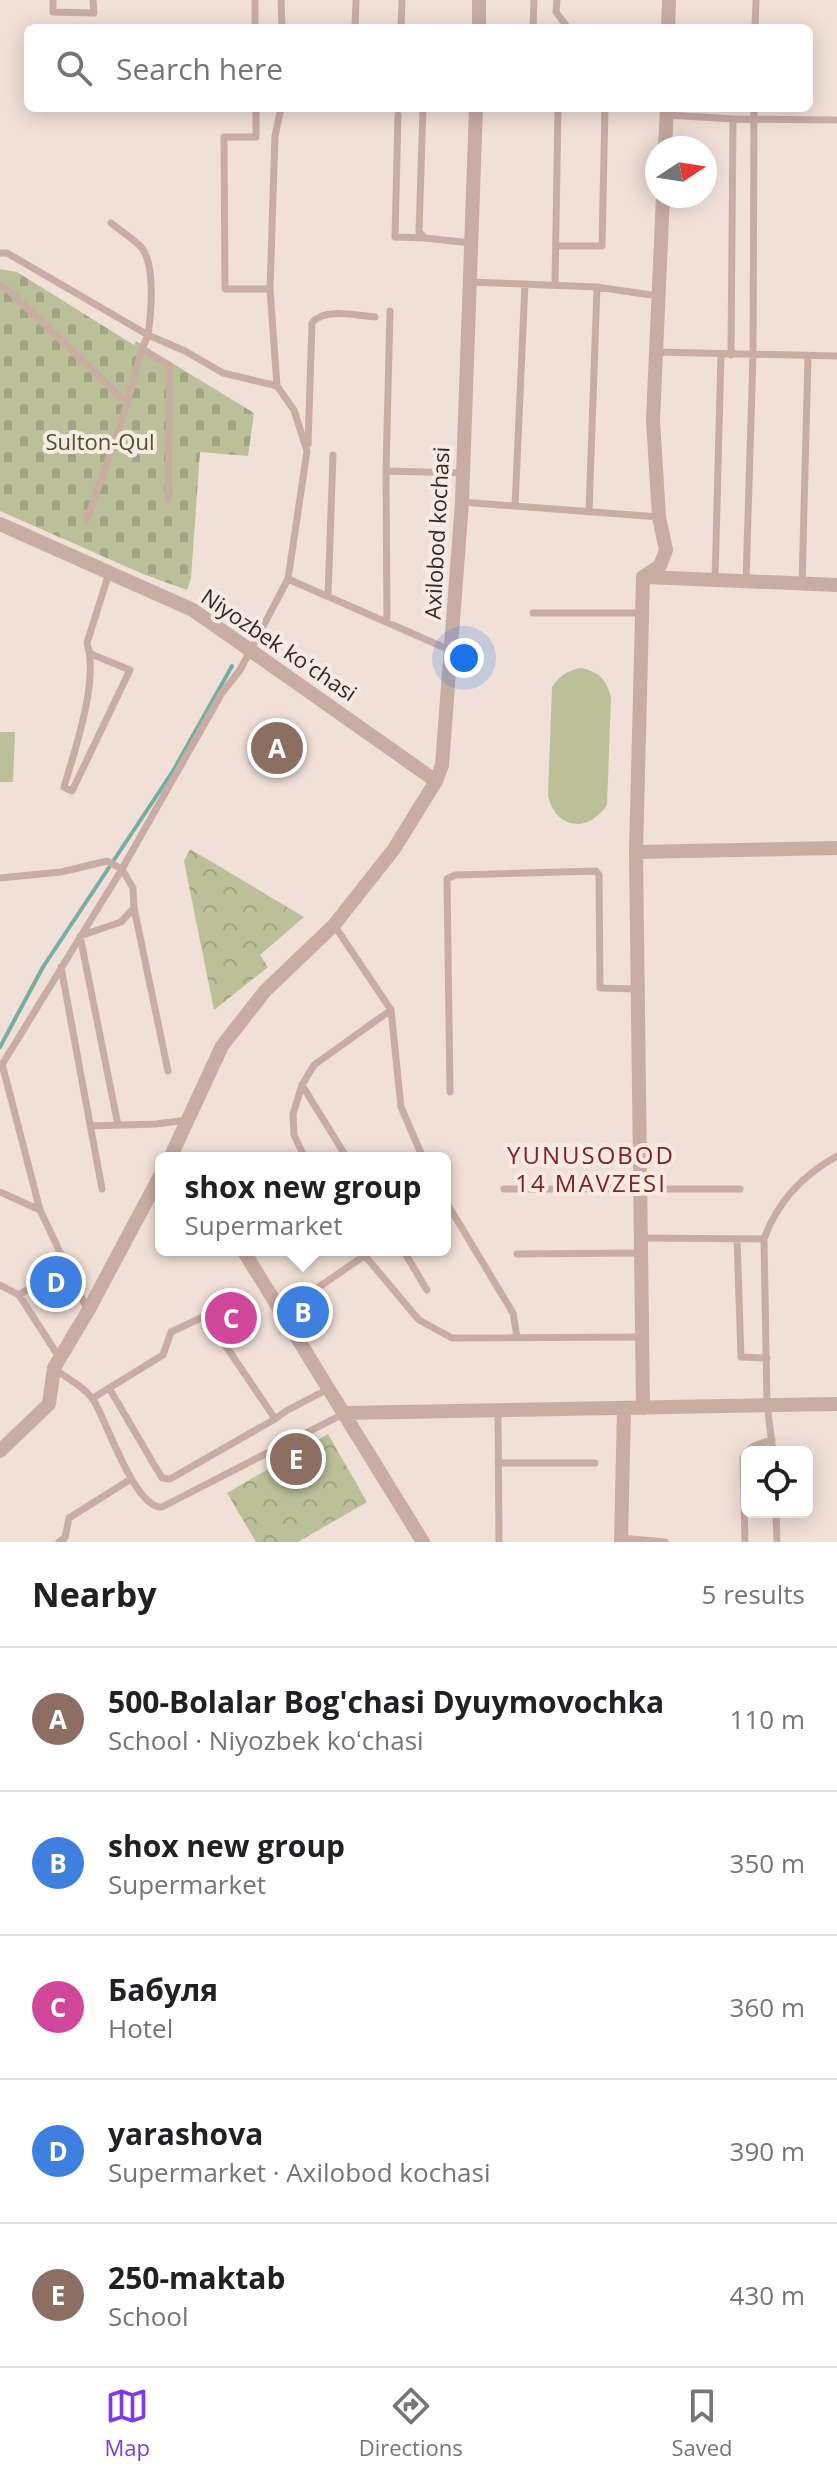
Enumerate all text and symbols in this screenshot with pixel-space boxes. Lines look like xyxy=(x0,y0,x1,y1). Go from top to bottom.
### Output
search box xyxy=(24,24,813,112)
icon: search xyxy=(52,46,96,90)
text: Search here xyxy=(116,48,283,89)
north arrow xyxy=(645,136,717,208)
park label: Sulton-Qul xyxy=(46,426,154,456)
street label: Axilobod kochasi xyxy=(417,446,456,620)
street label: Niyozbek koʻchasi xyxy=(196,581,363,707)
your location xyxy=(444,638,484,678)
pin: A xyxy=(251,718,303,778)
district label: YUNUSOBOD 14 MAVZESI xyxy=(507,1138,675,1199)
popup xyxy=(155,1152,451,1256)
text: shox new group xyxy=(184,1166,422,1207)
text: Supermarket xyxy=(184,1207,342,1243)
pin: D xyxy=(30,1252,82,1312)
pin: B xyxy=(277,1282,329,1342)
pin: C xyxy=(205,1288,257,1348)
pin: E xyxy=(270,1429,322,1489)
map controls xyxy=(741,1446,813,1518)
button: locate xyxy=(741,1446,813,1518)
text: Nearby xyxy=(32,1571,157,1617)
text: 5 results xyxy=(702,1576,805,1612)
text: 500-Bolalar Bog'chasi Dyuymovochka xyxy=(108,1681,664,1722)
text: A xyxy=(49,1701,67,1737)
text: 110 m xyxy=(730,1701,805,1737)
text: School · Niyozbek koʻchasi xyxy=(108,1722,424,1758)
text: shox new group xyxy=(108,1825,345,1866)
text: B xyxy=(49,1845,67,1881)
text: 350 m xyxy=(730,1845,805,1881)
text: Supermarket xyxy=(108,1866,266,1902)
text: Бабуля xyxy=(108,1969,218,2010)
text: C xyxy=(50,1989,66,2025)
text: 360 m xyxy=(730,1989,805,2025)
text: Hotel xyxy=(108,2010,173,2046)
text: yarashova xyxy=(108,2113,263,2154)
text: D xyxy=(48,2133,68,2169)
text: 390 m xyxy=(730,2133,805,2169)
text: Supermarket · Axilobod kochasi xyxy=(108,2154,490,2190)
text: 250-maktab xyxy=(108,2257,285,2298)
text: E xyxy=(51,2277,65,2313)
text: 430 m xyxy=(730,2277,805,2313)
text: School xyxy=(108,2298,189,2334)
tab: Map xyxy=(104,2384,150,2462)
tab: Directions xyxy=(359,2384,463,2462)
tab: Saved xyxy=(671,2384,733,2462)

